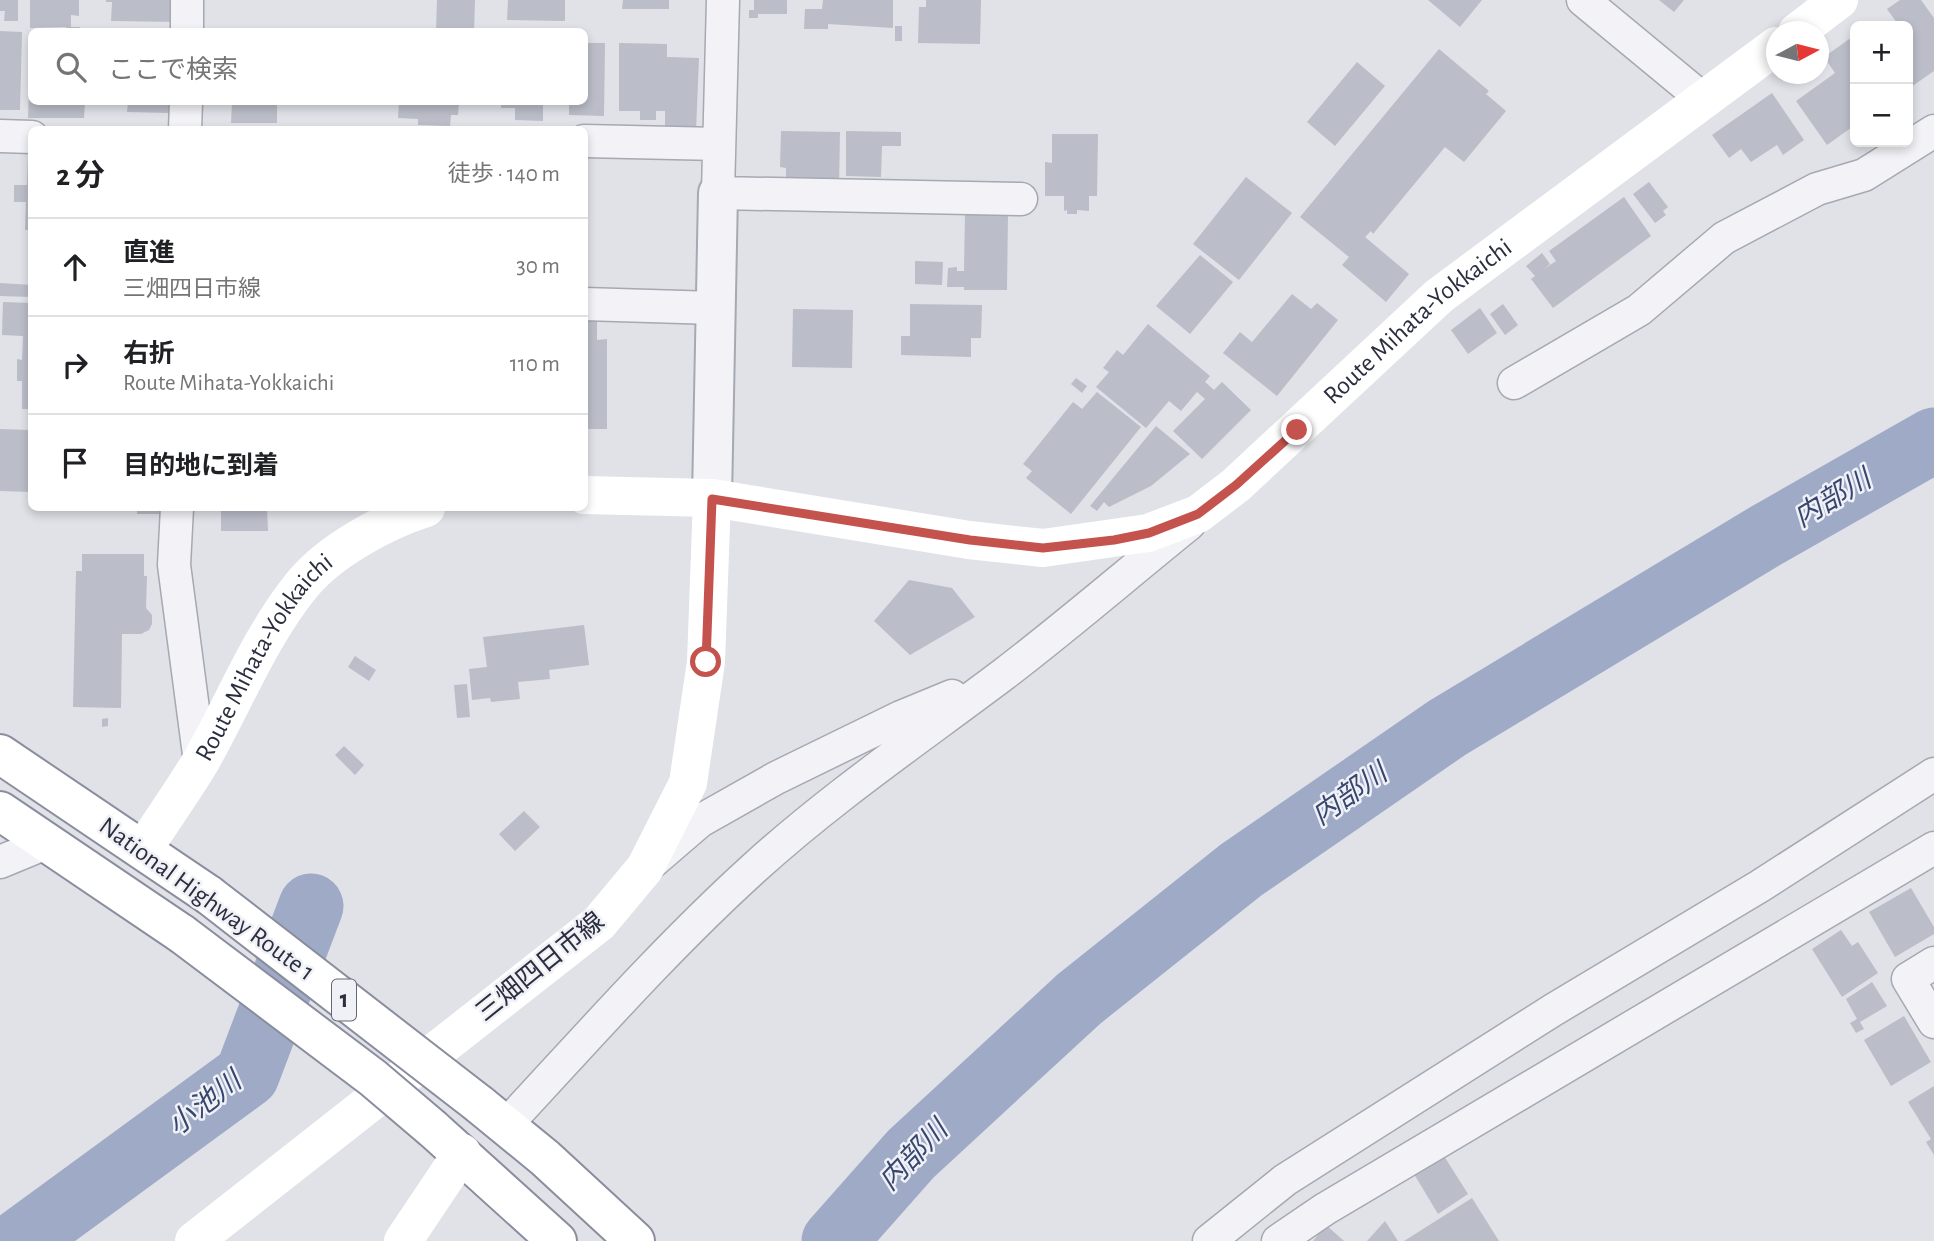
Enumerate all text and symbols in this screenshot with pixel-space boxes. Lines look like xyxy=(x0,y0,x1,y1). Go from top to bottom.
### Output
north arrow xyxy=(1766,21,1829,84)
map controls xyxy=(1850,21,1913,147)
button: + xyxy=(1850,21,1913,84)
search box xyxy=(28,28,588,105)
icon: search xyxy=(52,48,90,86)
text: ここで検索 xyxy=(108,57,238,83)
button: − xyxy=(1850,84,1913,147)
text: 2 分 xyxy=(56,161,105,191)
text: 徒歩 · 140 m xyxy=(448,163,560,186)
street label: Route Mihata-Yokkaichi xyxy=(1319,234,1517,409)
text: 直進 xyxy=(123,240,175,266)
icon: ahead xyxy=(56,248,94,286)
text: 30 m xyxy=(516,255,560,278)
text: 三畑四日市線 xyxy=(123,278,261,301)
text: 右折 xyxy=(123,341,175,367)
icon: right xyxy=(56,346,94,384)
text: 110 m xyxy=(510,353,560,376)
text: Route Mihata-Yokkaichi xyxy=(123,372,334,395)
route end xyxy=(1281,414,1312,445)
icon: arrive xyxy=(56,444,94,482)
text: 目的地に到着 xyxy=(123,453,279,479)
water label: 内部川 xyxy=(1789,462,1879,533)
street label: Route Mihata-Yokkaichi xyxy=(191,549,337,765)
route start xyxy=(690,646,721,677)
water label: 内部川 xyxy=(1306,756,1395,831)
street label: National Highway Route 1 xyxy=(95,812,319,986)
street label: 三畑四日市線 xyxy=(471,907,609,1026)
road number: 1 xyxy=(332,980,356,1020)
water label: 小池川 xyxy=(162,1064,249,1141)
water label: 内部川 xyxy=(873,1113,955,1196)

